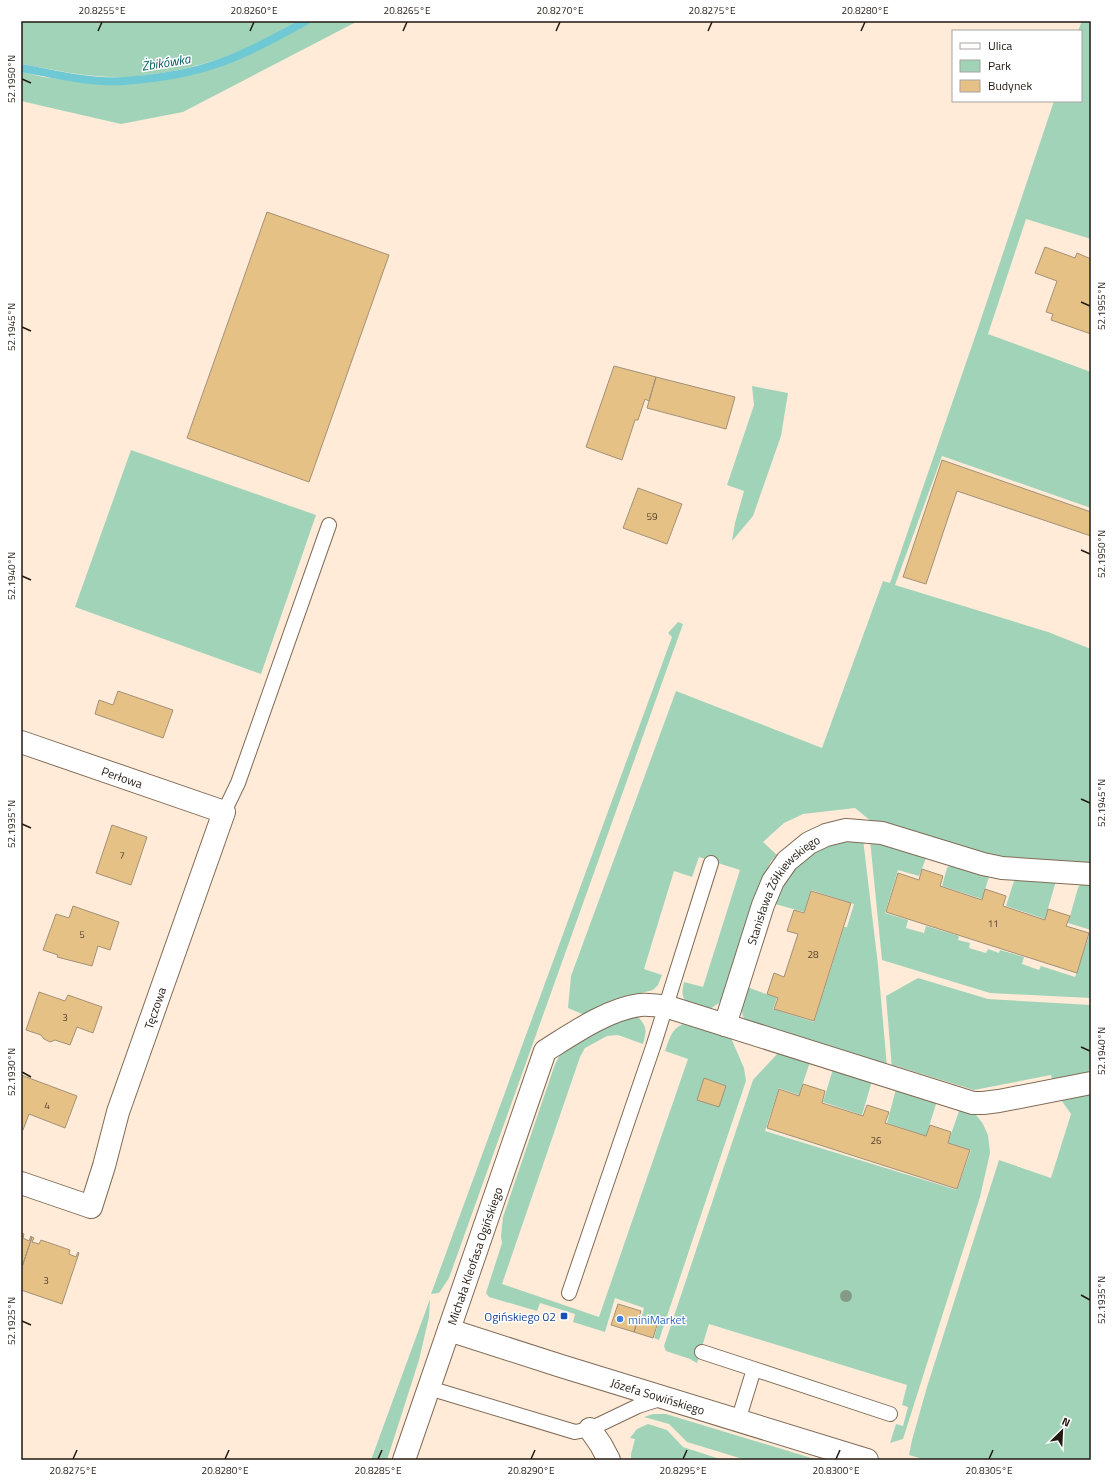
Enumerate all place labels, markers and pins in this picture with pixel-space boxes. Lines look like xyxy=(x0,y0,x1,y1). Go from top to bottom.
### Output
place label: Ogińskiego 02 xyxy=(484,1307,556,1326)
place label: miniMarket xyxy=(628,1310,687,1329)
marker: Ogińskiego 02 xyxy=(559,1311,569,1321)
marker: miniMarket xyxy=(615,1314,625,1324)

